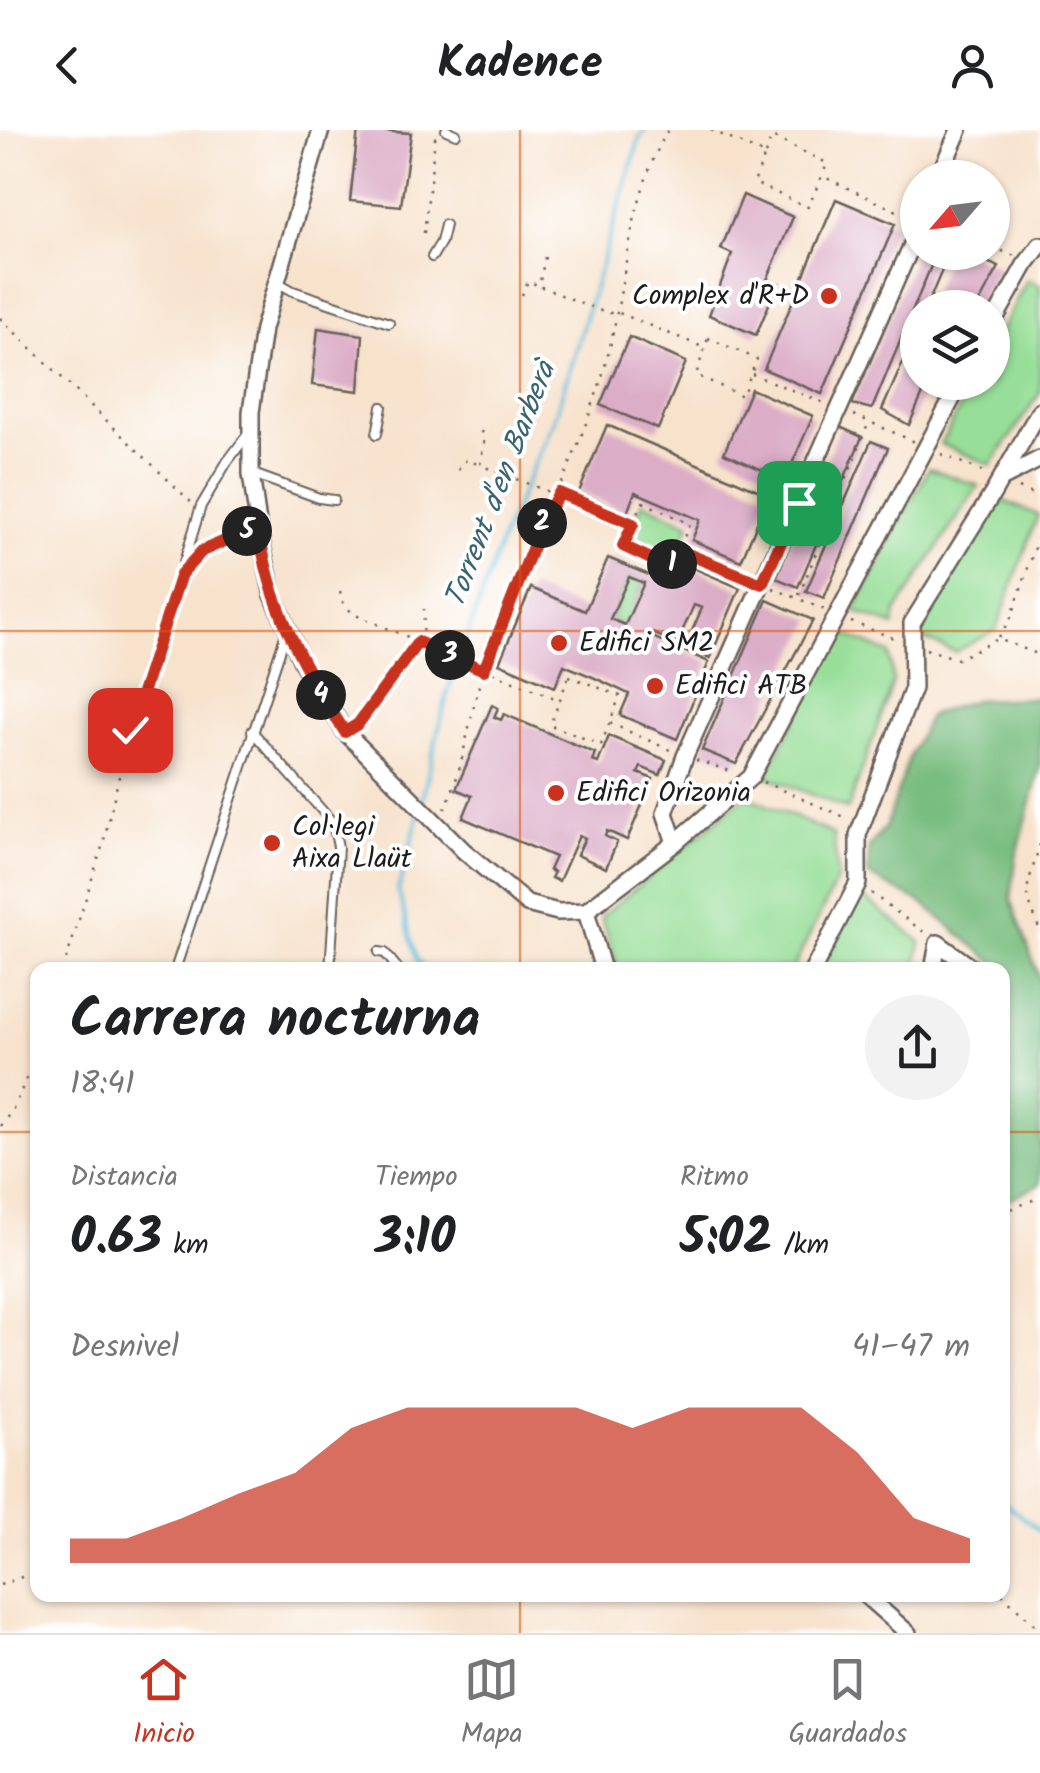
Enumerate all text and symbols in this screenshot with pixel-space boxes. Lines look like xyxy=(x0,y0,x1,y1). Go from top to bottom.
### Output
text: Kadence xyxy=(437,29,603,101)
icon: back xyxy=(40,38,95,93)
icon: person xyxy=(945,38,1000,93)
north arrow xyxy=(900,160,1010,270)
map controls xyxy=(900,160,1010,400)
place label: Complex d'R+D xyxy=(632,274,809,319)
marker: Complex d'R+D xyxy=(818,285,840,307)
button: layers xyxy=(900,290,1010,400)
water label: Torrent d'en Barberà xyxy=(432,351,571,615)
pin xyxy=(757,461,842,546)
icon: arrive xyxy=(772,476,827,531)
pin: 2 xyxy=(517,498,567,548)
text: 2 xyxy=(534,500,550,545)
pin: 5 xyxy=(222,506,272,556)
text: 5 xyxy=(240,508,254,553)
pin: 1 xyxy=(647,539,697,589)
text: 1 xyxy=(668,541,676,586)
place label: Edifici SM2 xyxy=(579,621,714,666)
pin: 3 xyxy=(425,630,475,680)
text: 3 xyxy=(442,632,458,677)
marker: Edifici SM2 xyxy=(548,632,570,654)
place label: Edifici ATB xyxy=(675,664,807,709)
pin: 4 xyxy=(296,670,346,720)
text: 4 xyxy=(313,672,329,717)
marker: Edifici ATB xyxy=(644,675,666,697)
pin xyxy=(88,688,173,773)
icon: check xyxy=(103,703,158,758)
place label: Edifici Orizonia xyxy=(576,771,751,816)
marker: Edifici Orizonia xyxy=(545,782,567,804)
place label: Col·legi Aixa Llaüt xyxy=(292,805,413,882)
marker: Col·legi Aixa Llaüt xyxy=(261,832,283,854)
text: Carrera nocturna xyxy=(70,978,480,1065)
button: share xyxy=(865,995,970,1100)
text: 18:41 xyxy=(70,1059,135,1110)
text: Distancia xyxy=(70,1155,178,1200)
text: Tiempo xyxy=(375,1155,458,1200)
text: Ritmo xyxy=(680,1155,749,1200)
text: 0.63 xyxy=(70,1200,162,1280)
text: 3:10 xyxy=(375,1200,455,1280)
text: 5:02 xyxy=(680,1200,772,1280)
text: km xyxy=(162,1223,209,1268)
text: /km xyxy=(772,1223,829,1268)
text: Desnivel xyxy=(70,1322,179,1373)
text: 41–47 m xyxy=(852,1322,970,1373)
tab: Inicio xyxy=(133,1652,195,1757)
tab: Mapa xyxy=(461,1652,523,1757)
tab: Guardados xyxy=(788,1652,907,1757)

